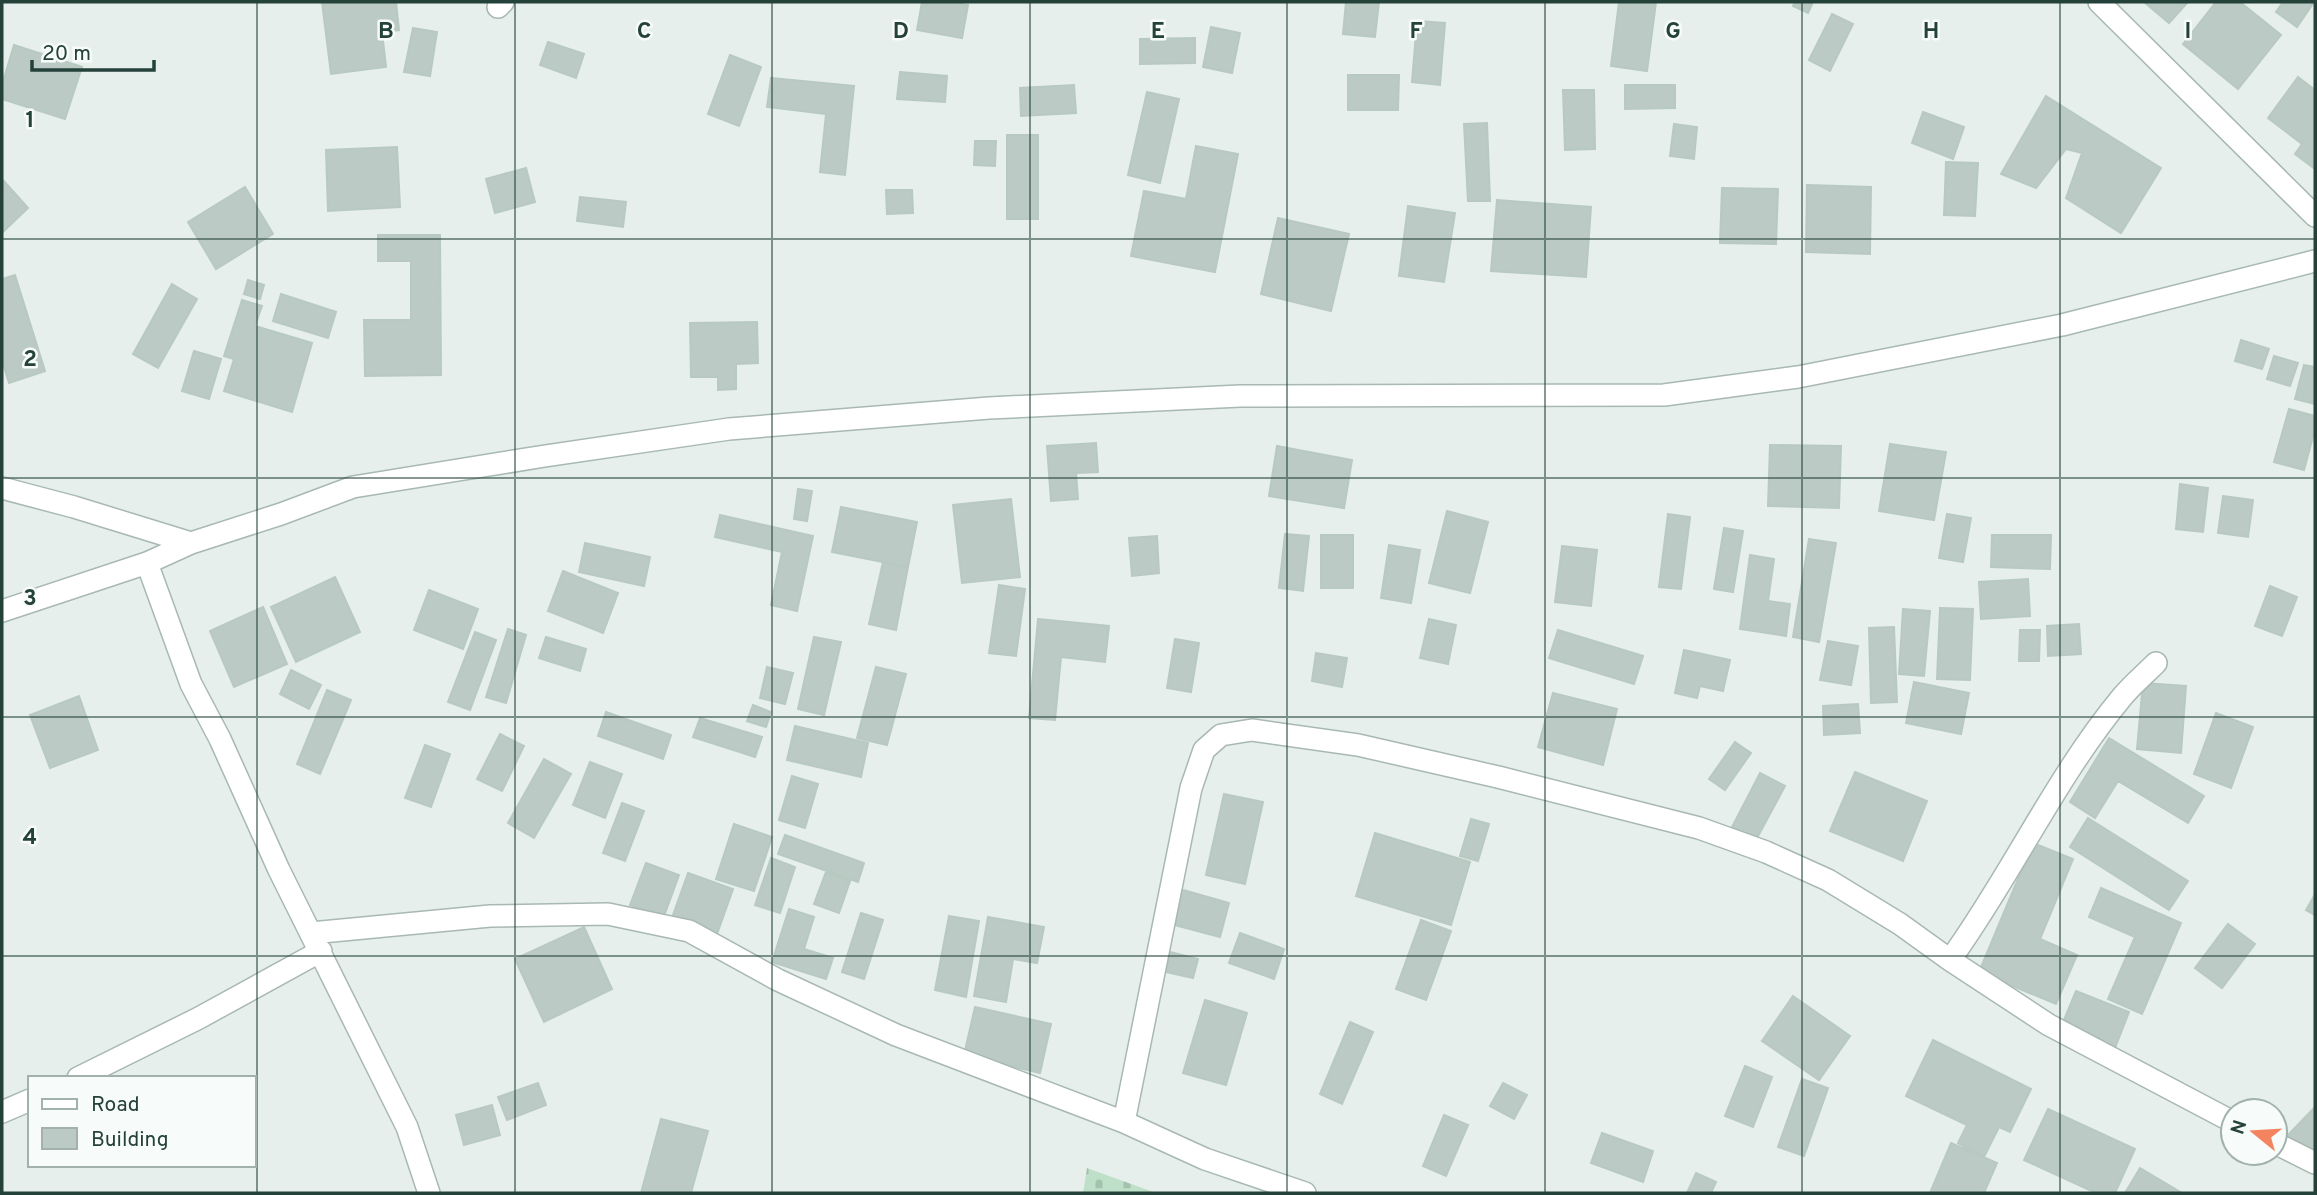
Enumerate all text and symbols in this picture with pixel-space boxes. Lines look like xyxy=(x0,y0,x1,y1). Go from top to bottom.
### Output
text: B xyxy=(378,18,394,47)
text: C xyxy=(637,18,651,47)
text: D xyxy=(893,18,909,47)
text: E xyxy=(1151,18,1165,47)
text: F xyxy=(1409,18,1423,47)
text: G xyxy=(1665,18,1681,47)
text: H xyxy=(1923,18,1939,47)
text: I xyxy=(2185,18,2191,47)
scale bar xyxy=(32,28,154,72)
text: 20 m xyxy=(42,41,91,68)
text: 1 xyxy=(25,107,35,136)
text: 2 xyxy=(23,346,37,375)
text: 3 xyxy=(23,585,37,614)
text: 4 xyxy=(23,824,37,853)
legend xyxy=(28,1076,256,1167)
text: Road xyxy=(91,1092,140,1119)
north arrow xyxy=(2219,1097,2289,1167)
text: N xyxy=(2226,1117,2253,1138)
text: Building xyxy=(91,1127,169,1154)

